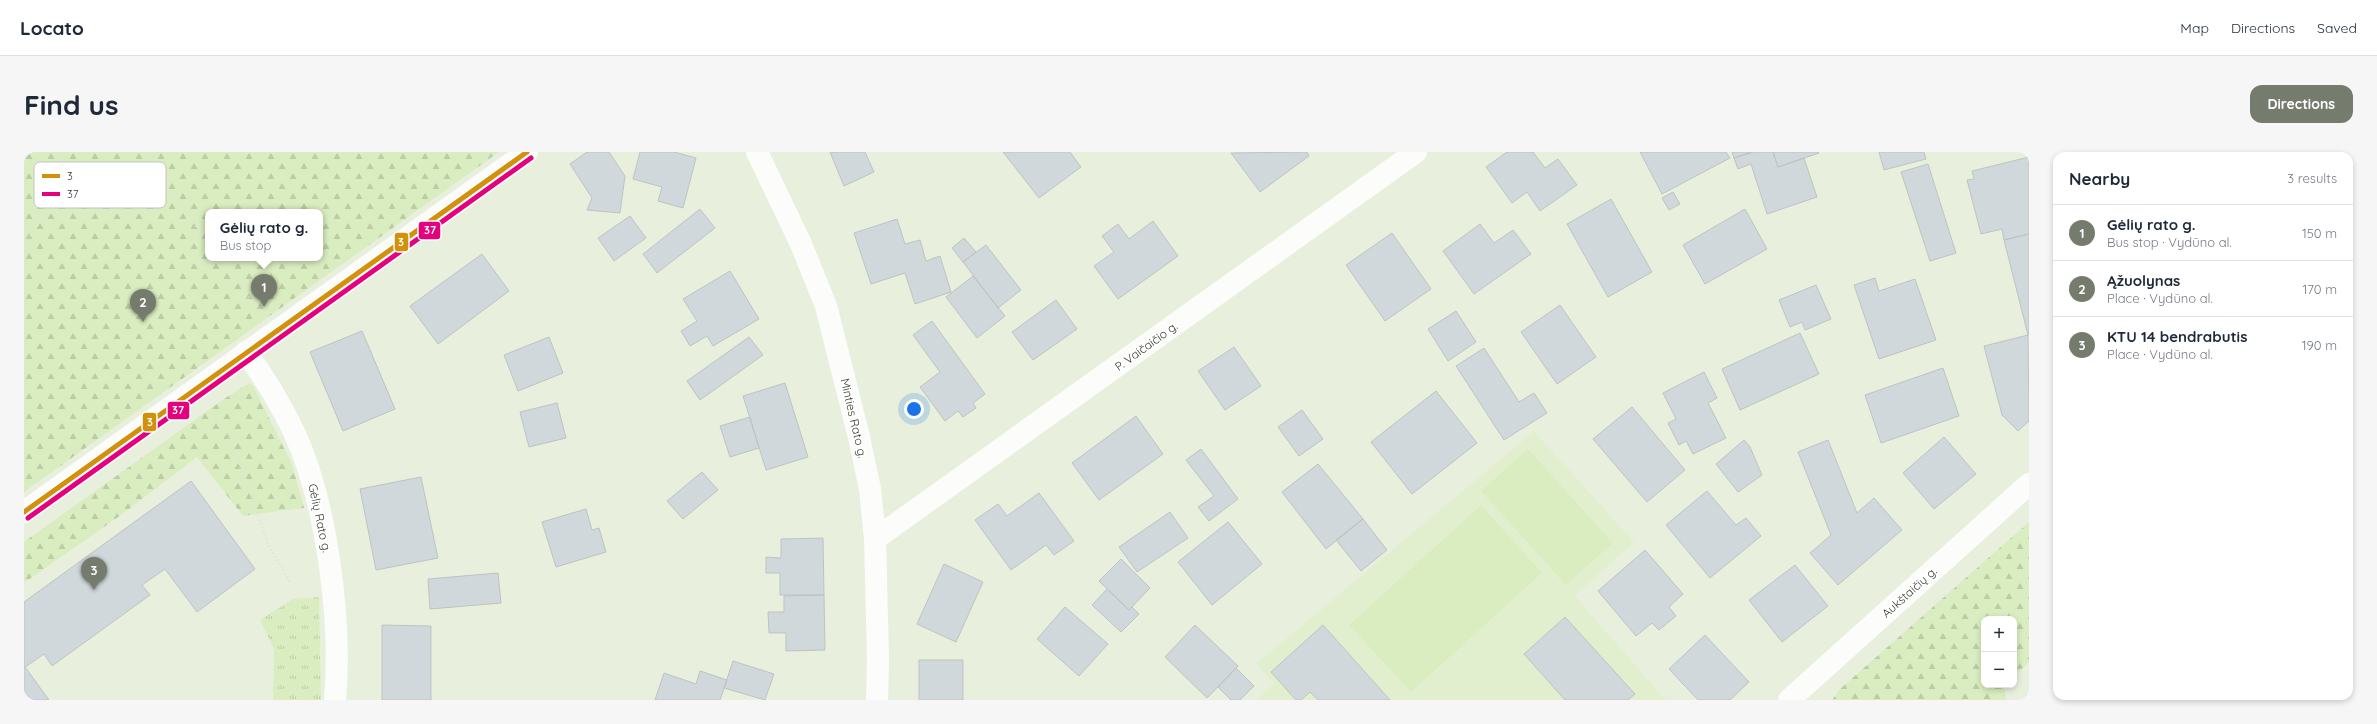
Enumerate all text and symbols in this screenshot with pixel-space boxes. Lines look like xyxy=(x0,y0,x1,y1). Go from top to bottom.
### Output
text: Locato xyxy=(20,16,84,40)
text: Map xyxy=(2180,19,2209,37)
text: Directions xyxy=(2231,19,2295,37)
text: Saved xyxy=(2317,19,2357,37)
button: Directions xyxy=(2250,85,2353,123)
text: Find us xyxy=(24,87,118,122)
legend xyxy=(34,162,166,208)
text: Nearby xyxy=(2069,168,2130,189)
text: 3 xyxy=(67,169,73,183)
text: 3 results xyxy=(2287,170,2337,186)
text: 37 xyxy=(67,187,79,201)
popup xyxy=(205,209,323,261)
text: Gėlių rato g. xyxy=(2107,215,2196,234)
text: Gėlių rato g. xyxy=(220,218,308,237)
line badge: 37 xyxy=(418,221,441,240)
text: 37 xyxy=(424,223,436,237)
text: 1 xyxy=(2079,225,2085,241)
text: 150 m xyxy=(2302,225,2337,241)
line badge: 3 xyxy=(394,232,409,252)
text: Bus stop · Vydūno al. xyxy=(2107,234,2232,250)
text: 3 xyxy=(398,235,404,249)
text: Bus stop xyxy=(220,237,271,253)
text: Ąžuolynas xyxy=(2107,271,2180,290)
pin: 1 xyxy=(251,274,277,307)
text: 2 xyxy=(2078,281,2086,297)
text: 170 m xyxy=(2302,281,2337,297)
pin: 2 xyxy=(130,289,156,322)
text: Place · Vydūno al. xyxy=(2107,290,2213,306)
street label: P. Vaičaičio g. xyxy=(1112,318,1180,374)
text: KTU 14 bendrabutis xyxy=(2107,327,2247,346)
text: 3 xyxy=(2079,337,2085,353)
text: 190 m xyxy=(2302,337,2337,353)
text: Place · Vydūno al. xyxy=(2107,346,2213,362)
street label: Minties Rato g. xyxy=(838,377,870,459)
your location xyxy=(904,399,924,419)
line badge: 37 xyxy=(167,401,190,420)
text: 37 xyxy=(172,403,184,417)
line badge: 3 xyxy=(142,412,157,432)
text: 3 xyxy=(147,415,153,429)
street label: Gėlių Rato g. xyxy=(305,482,335,554)
pin: 3 xyxy=(81,557,107,590)
street label: Aukštaičių g. xyxy=(1878,563,1940,621)
map controls xyxy=(1981,616,2017,688)
button: + xyxy=(1981,616,2017,652)
button: − xyxy=(1981,652,2017,688)

